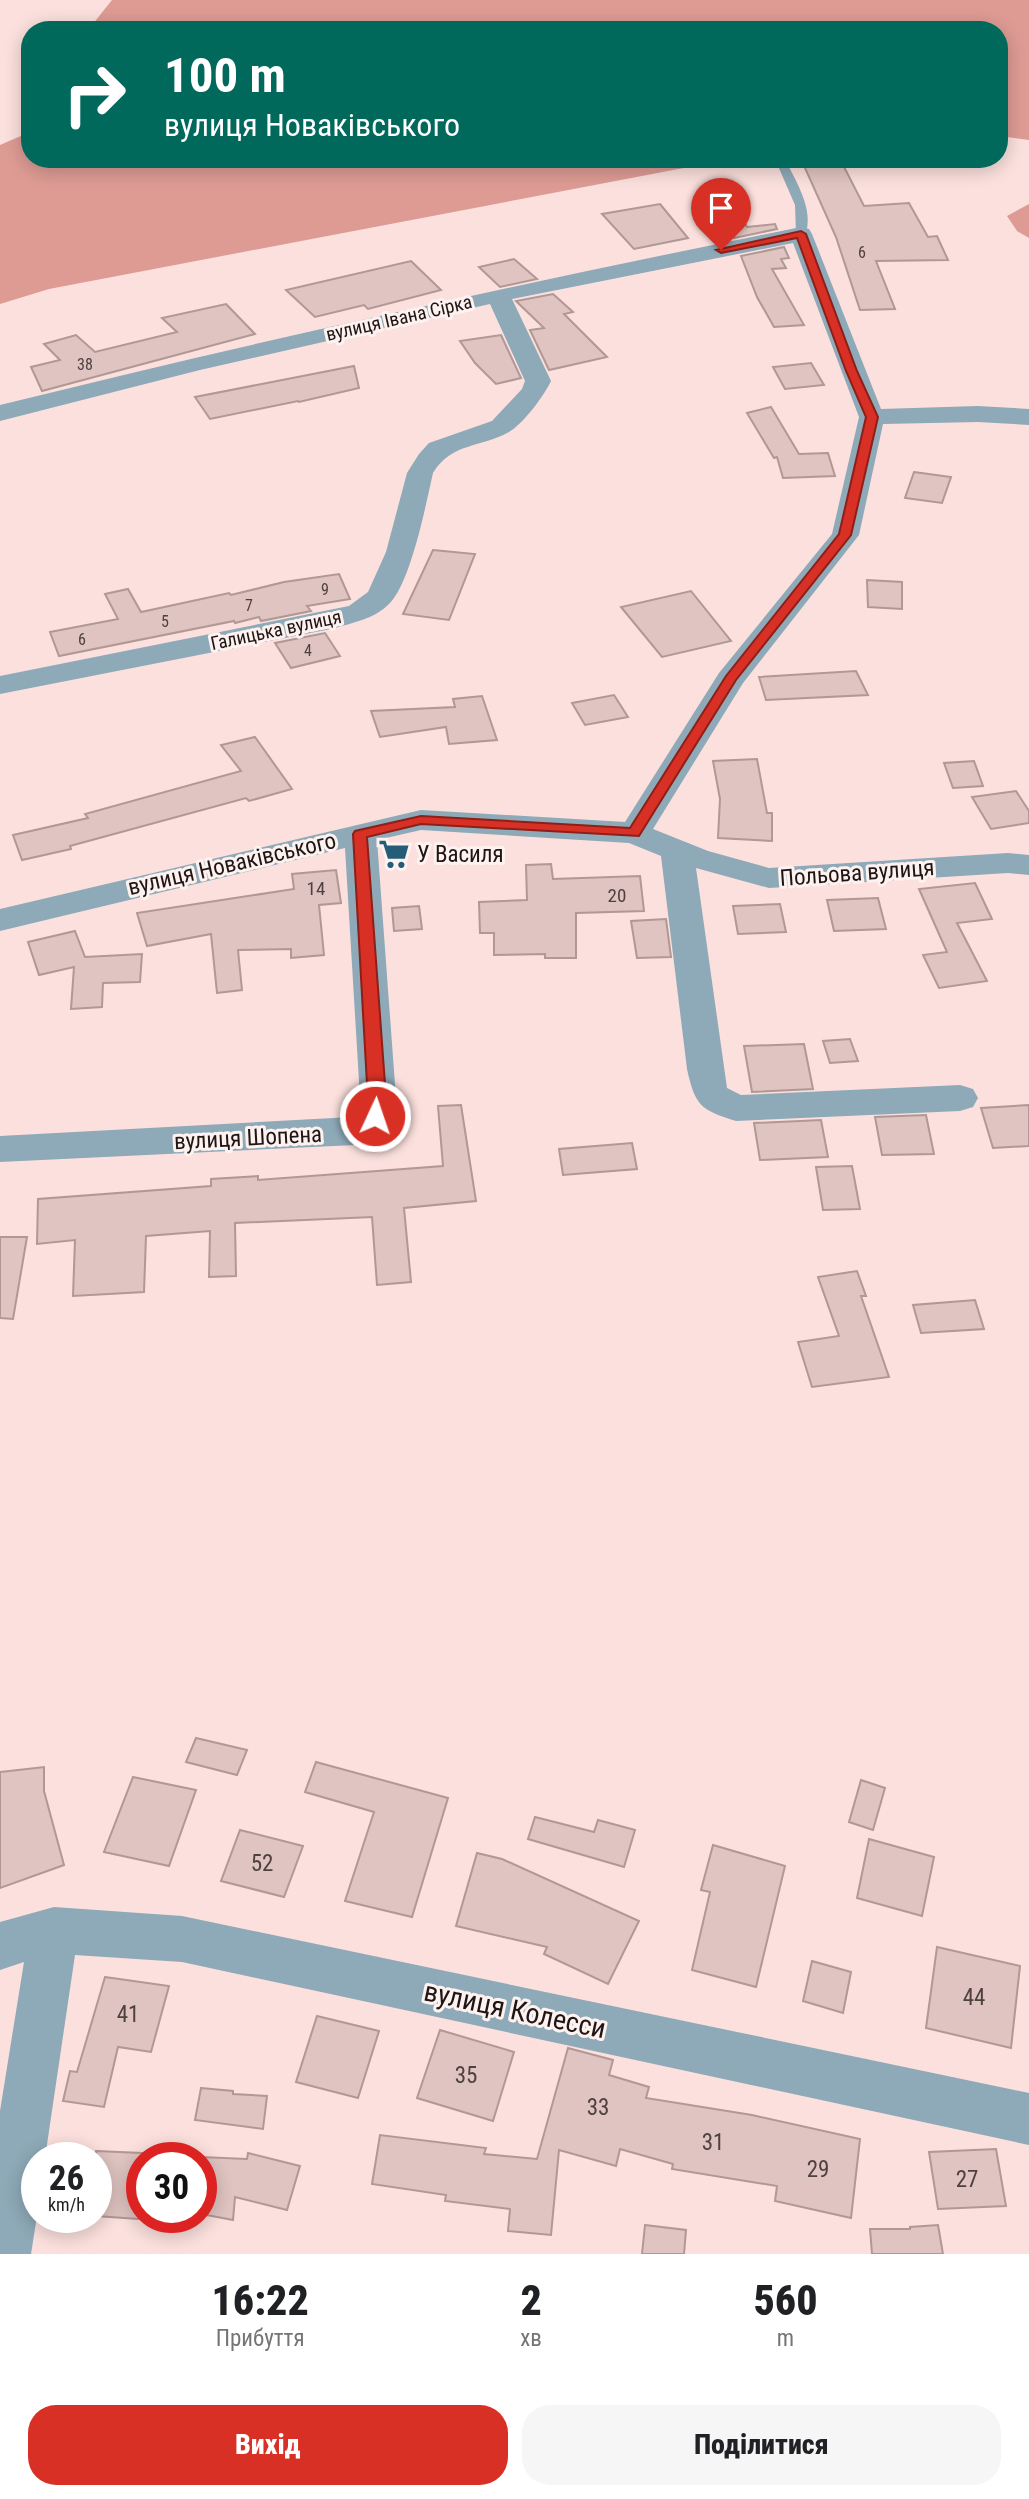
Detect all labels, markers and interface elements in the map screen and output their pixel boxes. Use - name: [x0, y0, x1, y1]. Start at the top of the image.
- text: 100 m: [164, 47, 286, 104]
- icon: right: [49, 49, 140, 140]
- text: вулиця Новаківського: [164, 106, 460, 144]
- pin: [691, 178, 751, 250]
- icon: arrive: [702, 189, 740, 227]
- house number: 6: [858, 243, 866, 262]
- street label: вулиця Івана Сірка: [324, 290, 474, 346]
- house number: 38: [77, 355, 93, 374]
- house number: 9: [321, 580, 329, 599]
- house number: 7: [245, 596, 253, 615]
- street label: Галицька вулиця: [209, 605, 343, 655]
- house number: 5: [161, 612, 169, 631]
- house number: 6: [78, 630, 86, 649]
- house number: 4: [304, 641, 312, 660]
- street label: вулиця Новаківського: [125, 827, 339, 901]
- supermarket icon: У Василя: [377, 837, 411, 871]
- place label: У Василя: [417, 841, 504, 868]
- street label: Польова вулиця: [779, 854, 935, 892]
- house number: 14: [307, 877, 325, 900]
- house number: 20: [608, 884, 626, 907]
- position arrow: [338, 1079, 412, 1153]
- street label: вулиця Шопена: [173, 1121, 323, 1155]
- house number: 52: [251, 1850, 273, 1877]
- street label: вулиця Колесси: [421, 1975, 609, 2045]
- house number: 44: [963, 1984, 985, 2011]
- house number: 41: [117, 2001, 139, 2028]
- house number: 35: [455, 2062, 477, 2089]
- house number: 33: [587, 2094, 609, 2121]
- house number: 31: [702, 2129, 724, 2156]
- speed limit sign: 30: [126, 2142, 217, 2233]
- house number: 29: [807, 2156, 829, 2183]
- text: 26: [49, 2158, 84, 2199]
- house number: 27: [956, 2166, 978, 2193]
- text: km/h: [48, 2194, 85, 2215]
- text: 16:22: [212, 2276, 309, 2325]
- text: 2: [520, 2276, 542, 2325]
- text: 560: [753, 2276, 817, 2325]
- text: Прибуття: [216, 2325, 304, 2352]
- text: хв: [520, 2325, 542, 2352]
- text: m: [777, 2325, 794, 2352]
- button: Вихід: [28, 2405, 508, 2485]
- button: Поділитися: [522, 2405, 1001, 2485]

